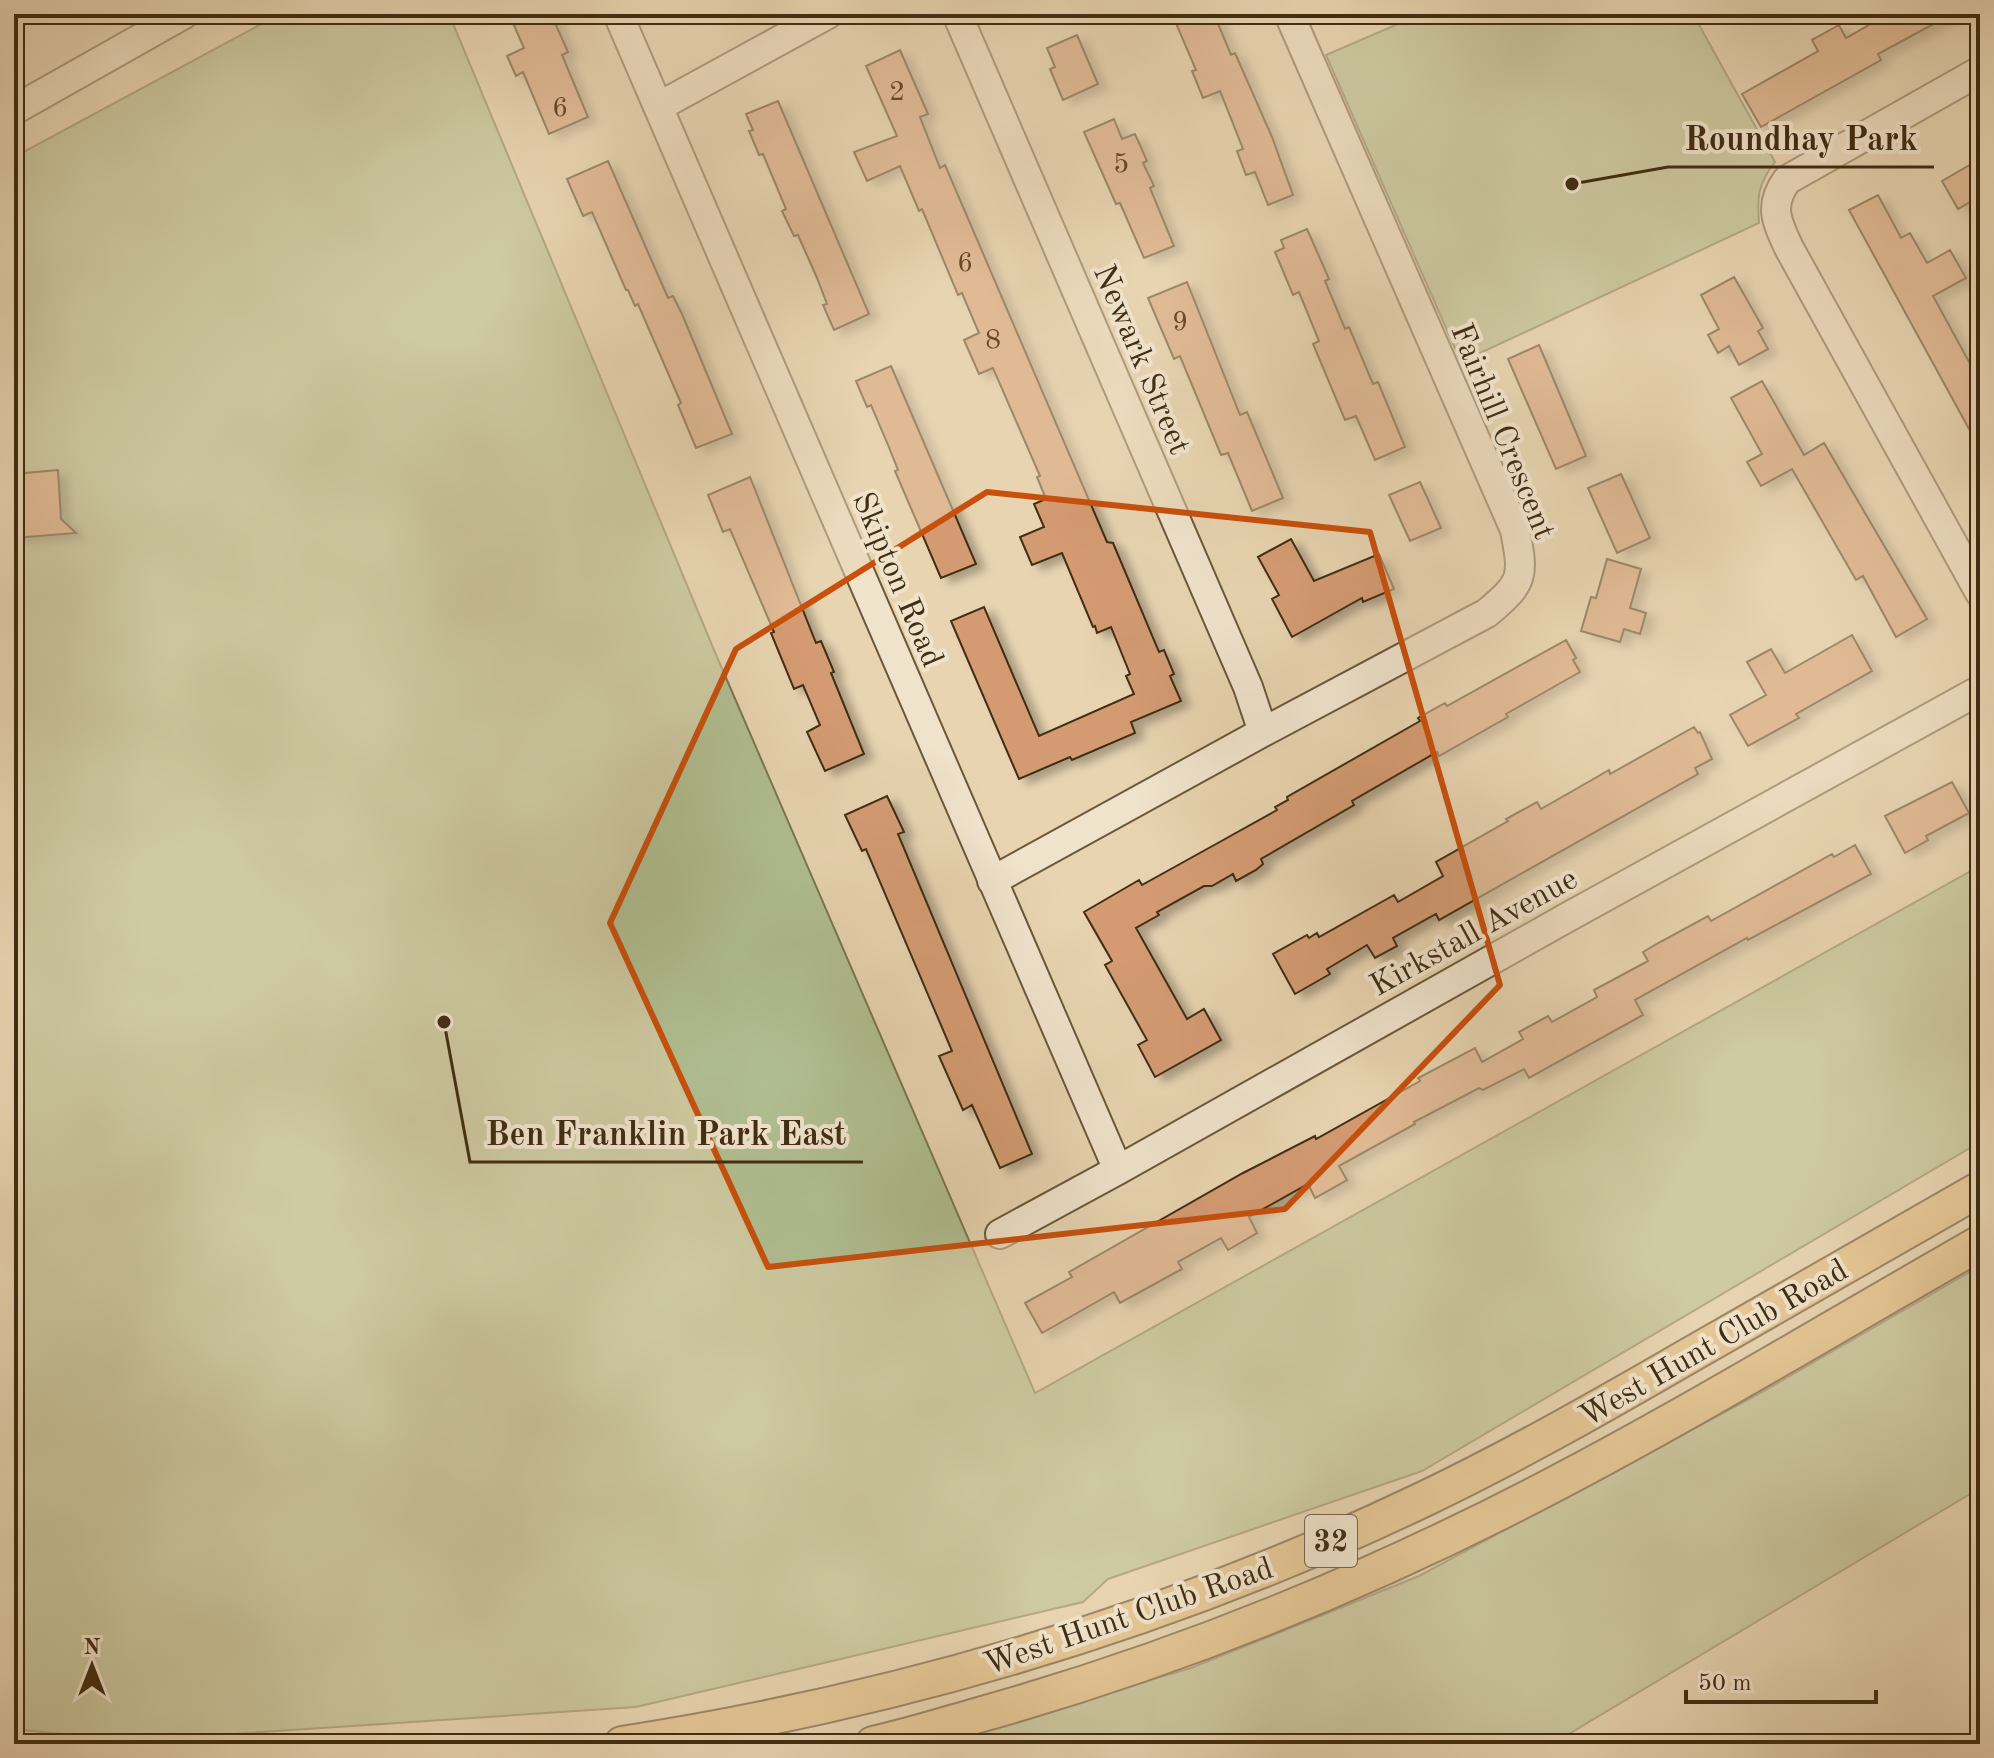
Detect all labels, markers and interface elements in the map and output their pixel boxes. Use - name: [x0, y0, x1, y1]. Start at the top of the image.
- house number: 2: [889, 79, 905, 107]
- house number: 6: [552, 95, 568, 123]
- callout: Roundhay Park: [1668, 109, 1934, 167]
- text: Roundhay Park: [1684, 124, 1918, 158]
- house number: 5: [1113, 151, 1129, 179]
- house number: 6: [957, 250, 973, 278]
- street label: Newark Street: [1086, 261, 1195, 460]
- house number: 9: [1172, 309, 1188, 337]
- street label: Fairhill Crescent: [1443, 320, 1559, 545]
- house number: 8: [985, 327, 1001, 355]
- street label: Skipton Road: [845, 488, 947, 672]
- street label: Kirkstall Avenue: [1366, 864, 1583, 1004]
- callout: Ben Franklin Park East: [470, 1104, 863, 1162]
- text: Ben Franklin Park East: [485, 1119, 847, 1153]
- street label: West Hunt Club Road: [1575, 1255, 1854, 1434]
- road number: 32: [1305, 1515, 1357, 1567]
- street label: West Hunt Club Road: [980, 1553, 1278, 1682]
- north arrow: [52, 1626, 132, 1706]
- text: N: [84, 1637, 101, 1659]
- scale bar: [1686, 1654, 1876, 1704]
- text: 50 m: [1698, 1672, 1752, 1696]

